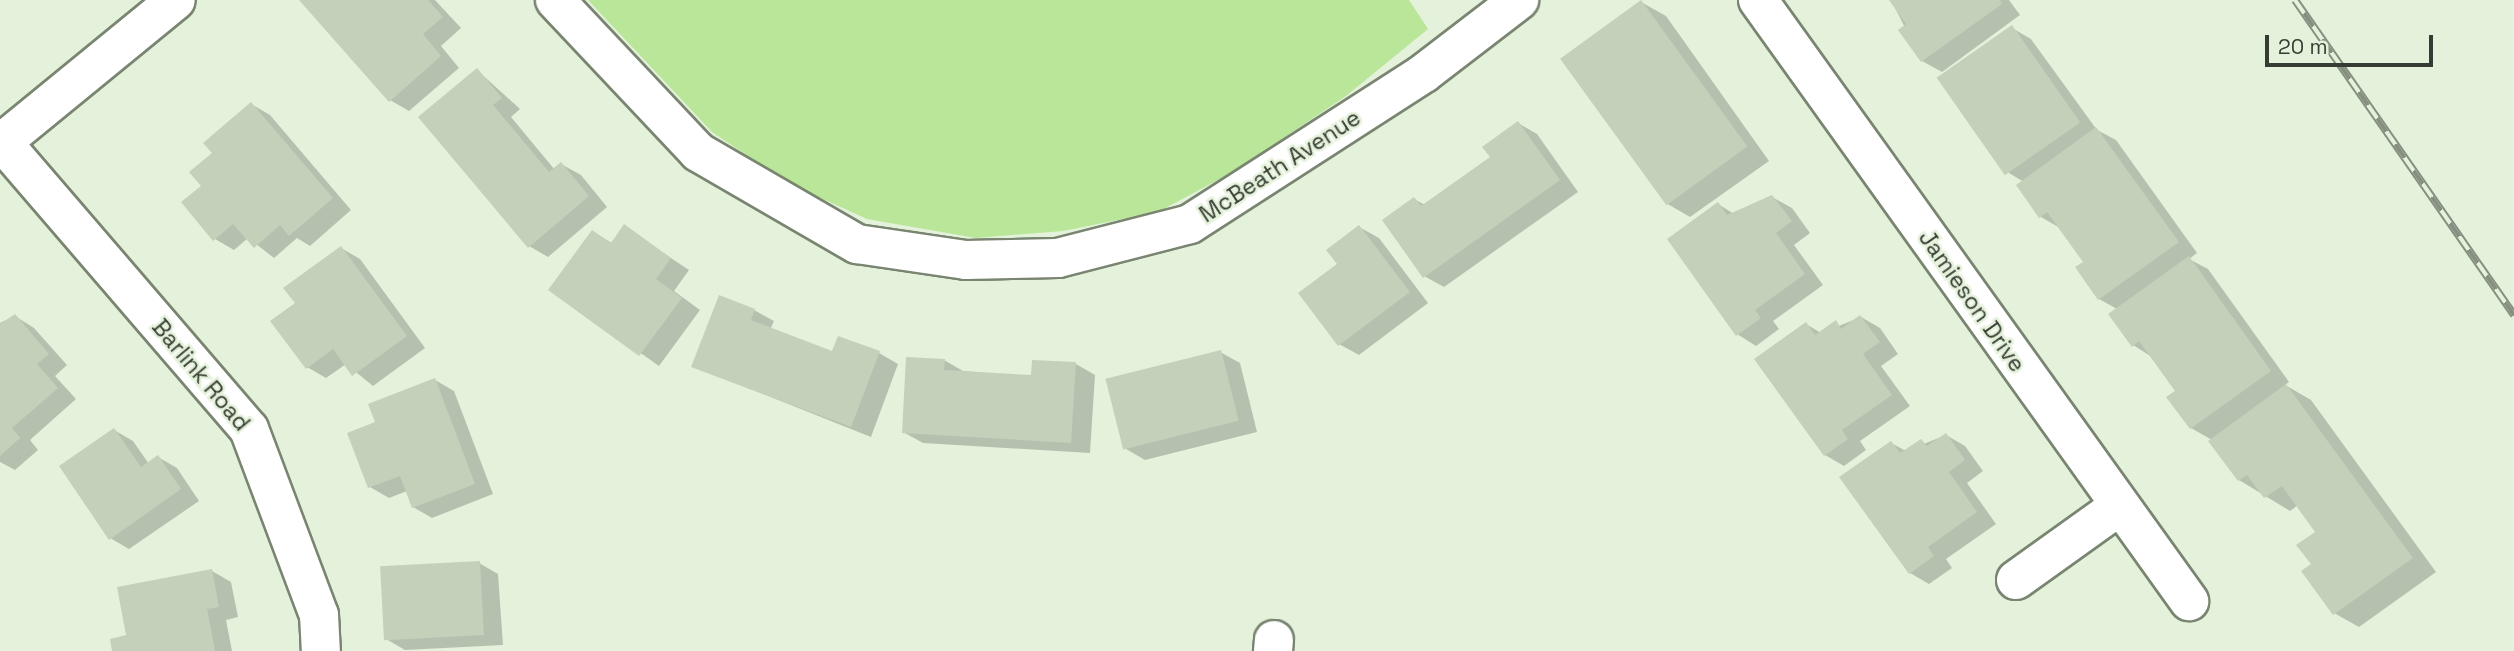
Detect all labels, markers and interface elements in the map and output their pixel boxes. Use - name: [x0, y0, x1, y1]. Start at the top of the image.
- scale bar: [2269, 21, 2437, 65]
- text: 20 m: [2278, 33, 2328, 60]
- street label: McBeath Avenue: [1194, 104, 1366, 228]
- street label: Jamieson Drive: [1913, 225, 2031, 377]
- street label: Barlink Road: [146, 314, 256, 436]

